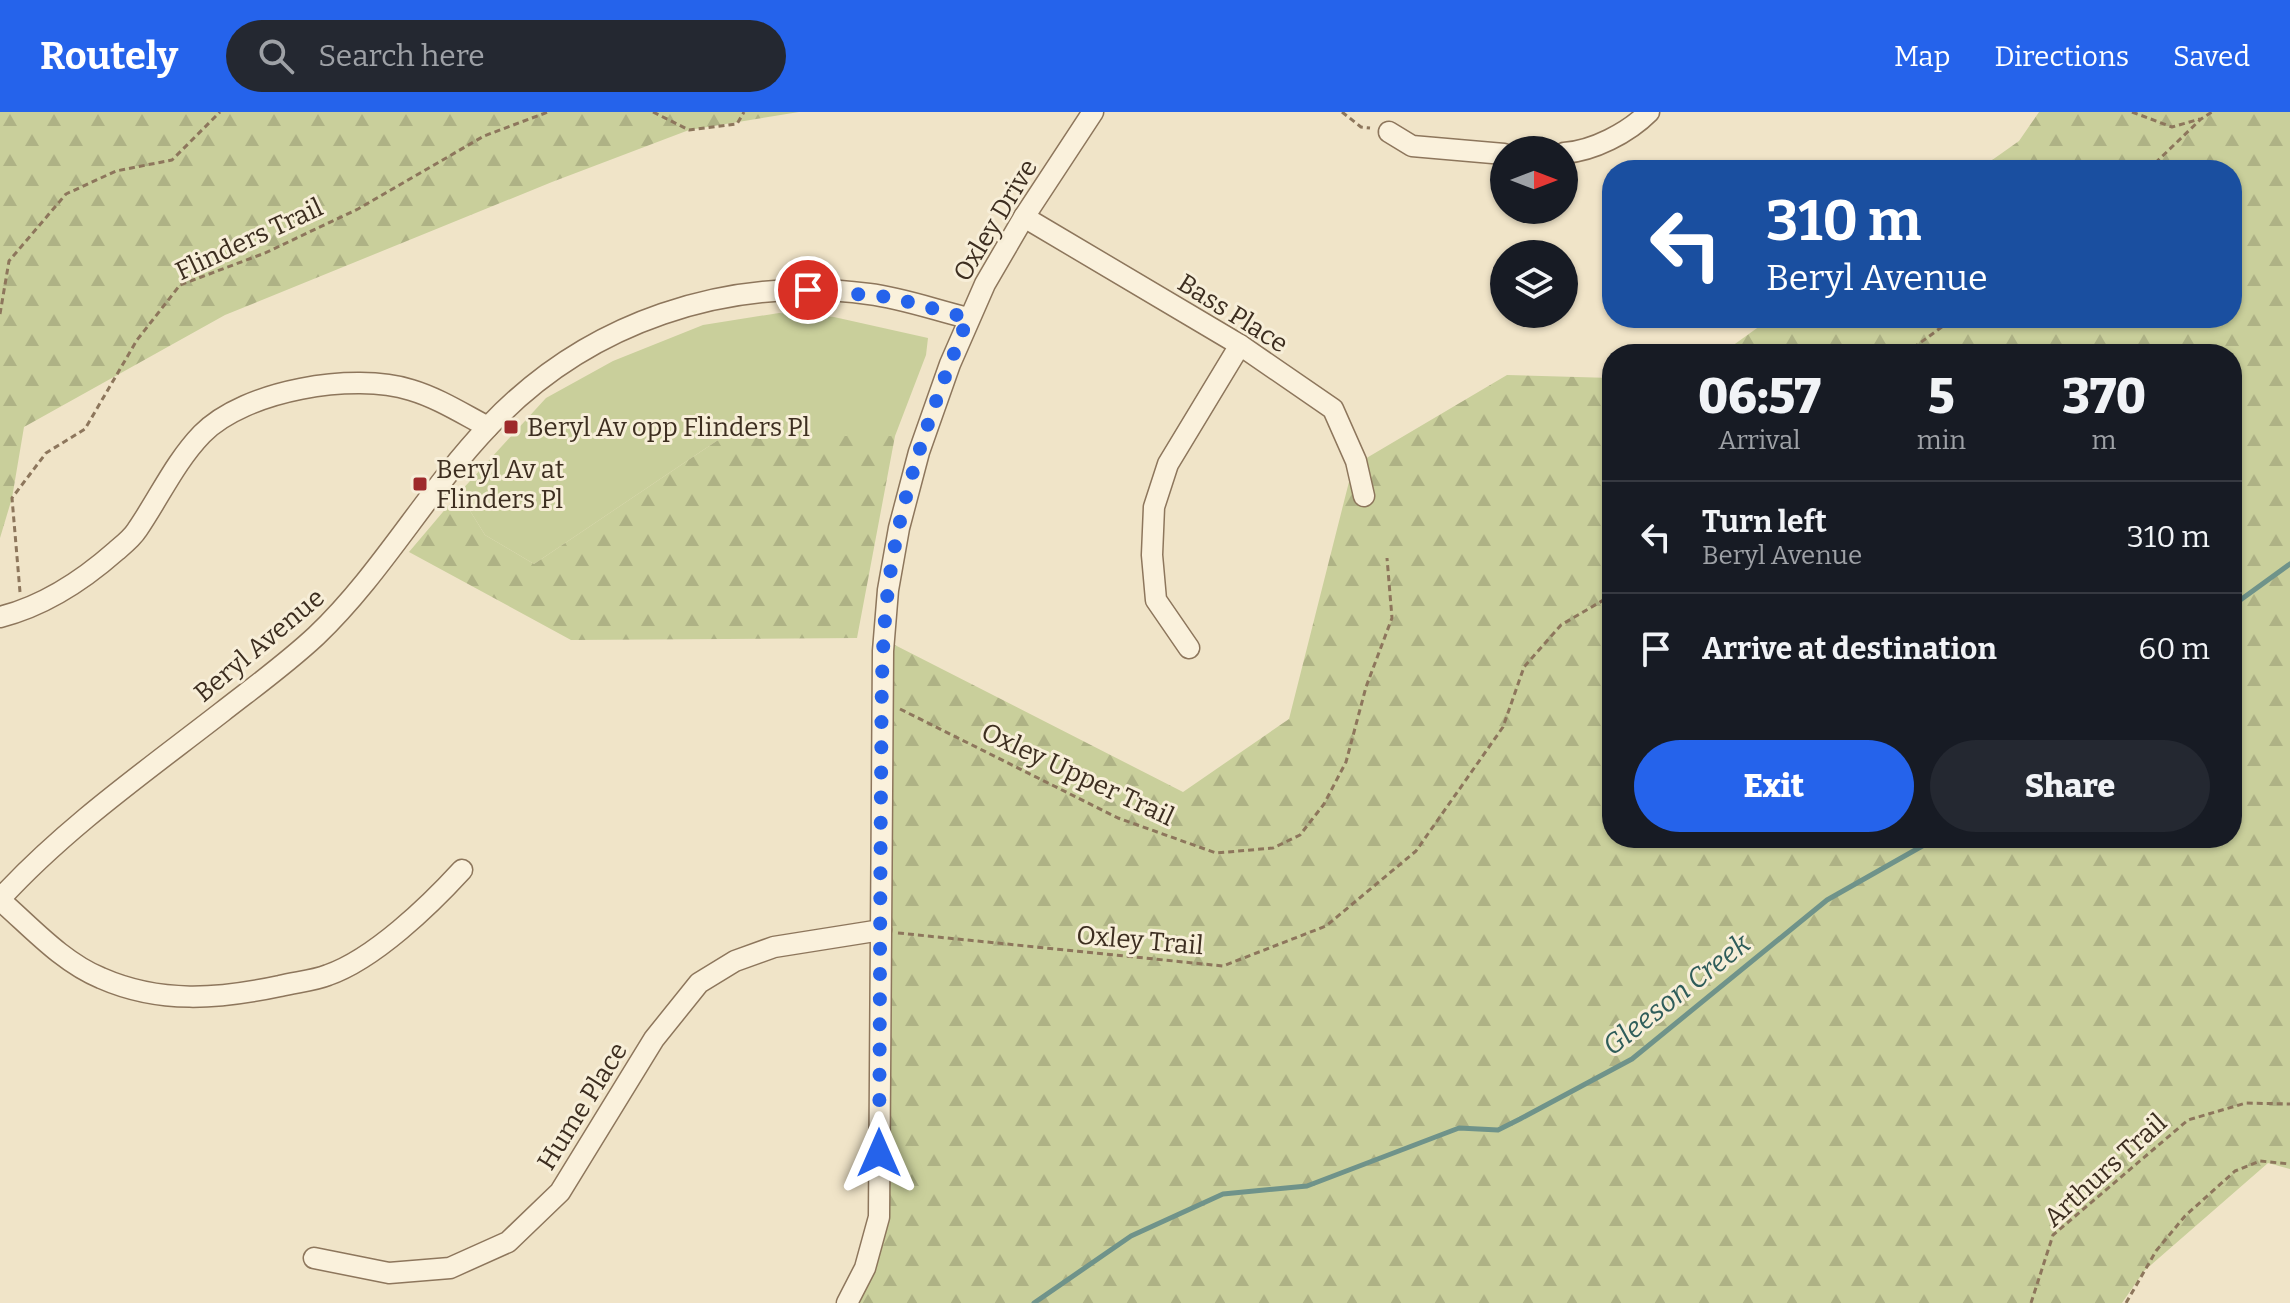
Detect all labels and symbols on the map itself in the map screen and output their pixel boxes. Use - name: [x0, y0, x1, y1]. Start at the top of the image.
- north arrow: [1490, 136, 1578, 224]
- street label: Oxley Drive: [947, 154, 1044, 287]
- street label: Flinders Trail: [171, 192, 328, 287]
- pin: [774, 256, 842, 324]
- street label: Bass Place: [1172, 267, 1294, 359]
- place label: Beryl Av opp Flinders Pl: [527, 412, 810, 443]
- marker: Beryl Av opp Flinders Pl: [502, 418, 520, 436]
- place label: Beryl Av at Flinders Pl: [436, 454, 565, 515]
- marker: Beryl Av at Flinders Pl: [411, 475, 429, 493]
- street label: Beryl Avenue: [188, 582, 331, 709]
- street label: Oxley Upper Trail: [977, 716, 1179, 833]
- street label: Oxley Trail: [1075, 919, 1205, 961]
- water label: Gleeson Creek: [1596, 926, 1757, 1062]
- street label: Hume Place: [531, 1037, 634, 1176]
- street label: Arthurs Trail: [2038, 1107, 2173, 1234]
- position arrow: [837, 1111, 921, 1195]

